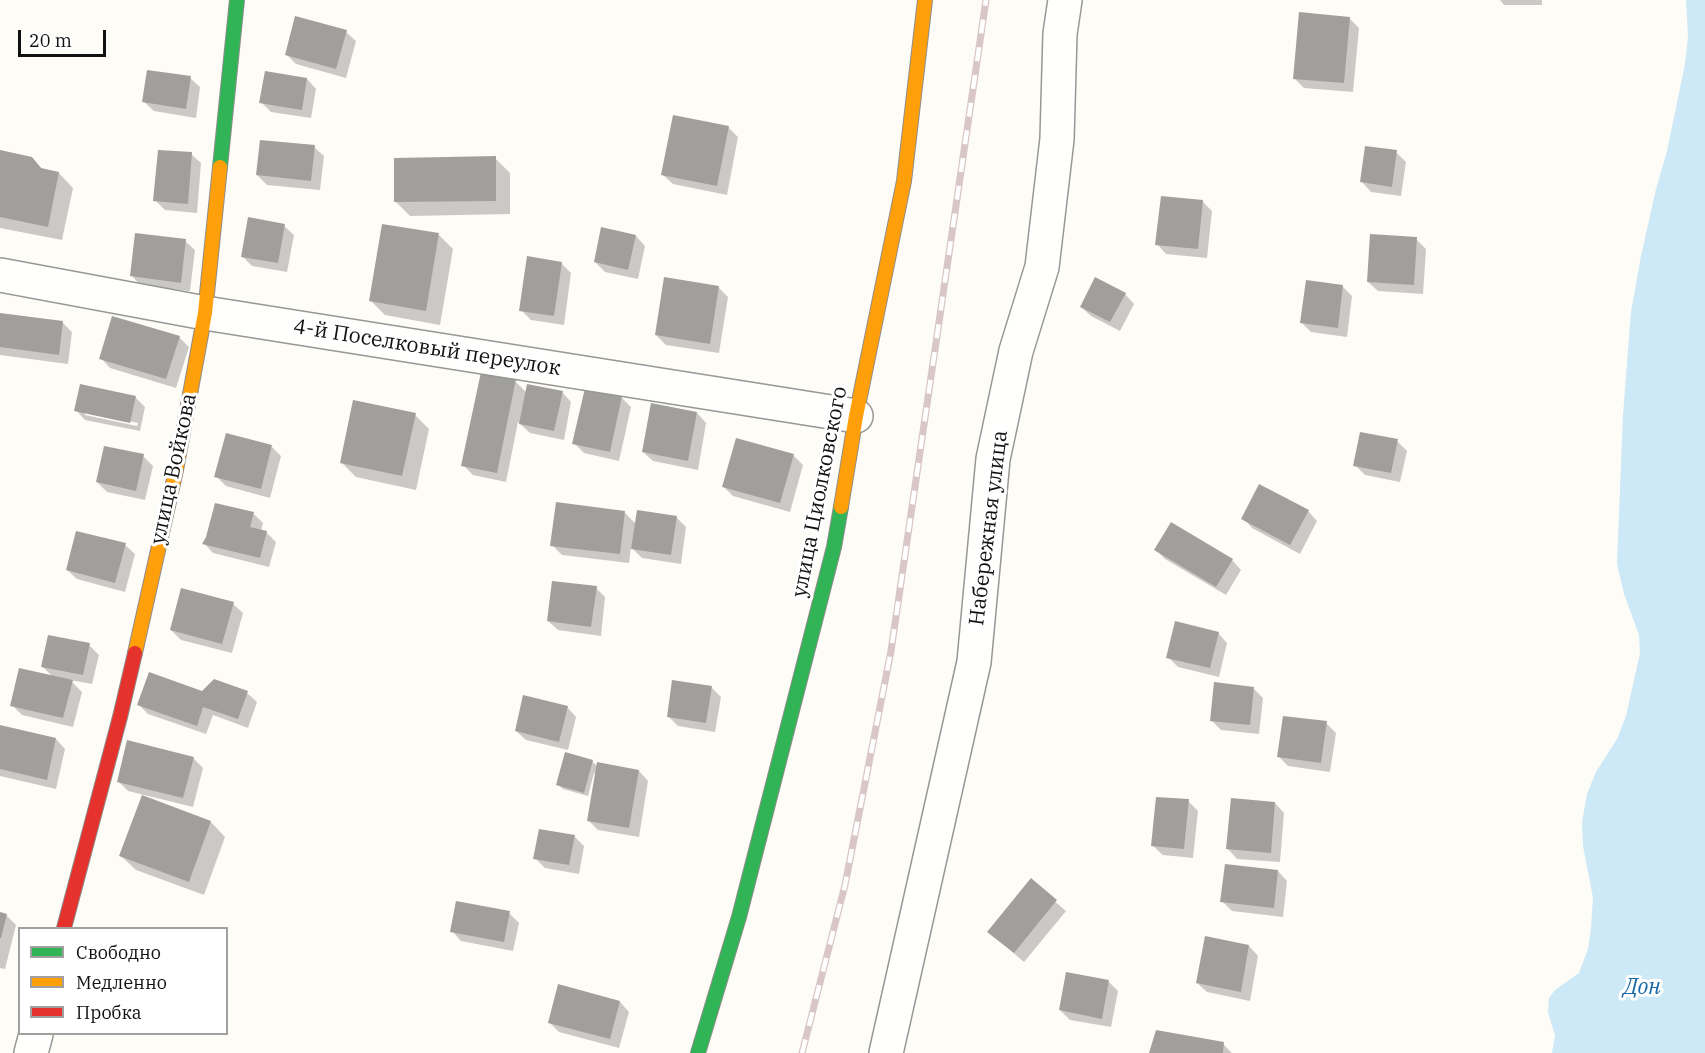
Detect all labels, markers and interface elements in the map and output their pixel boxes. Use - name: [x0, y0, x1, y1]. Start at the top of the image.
- scale bar: [21, 18, 110, 56]
- text: 20 m: [29, 29, 72, 52]
- street label: 4-й Поселковый переулок: [292, 314, 562, 382]
- street label: улица Циолковского: [787, 384, 853, 600]
- street label: улица Войкова: [146, 391, 202, 547]
- street label: Набережная улица: [965, 429, 1013, 627]
- legend: [18, 927, 228, 1035]
- text: Свободно: [76, 941, 161, 964]
- text: Медленно: [76, 971, 167, 994]
- water label: Дон: [1623, 975, 1661, 1001]
- text: Пробка: [76, 1001, 142, 1024]

